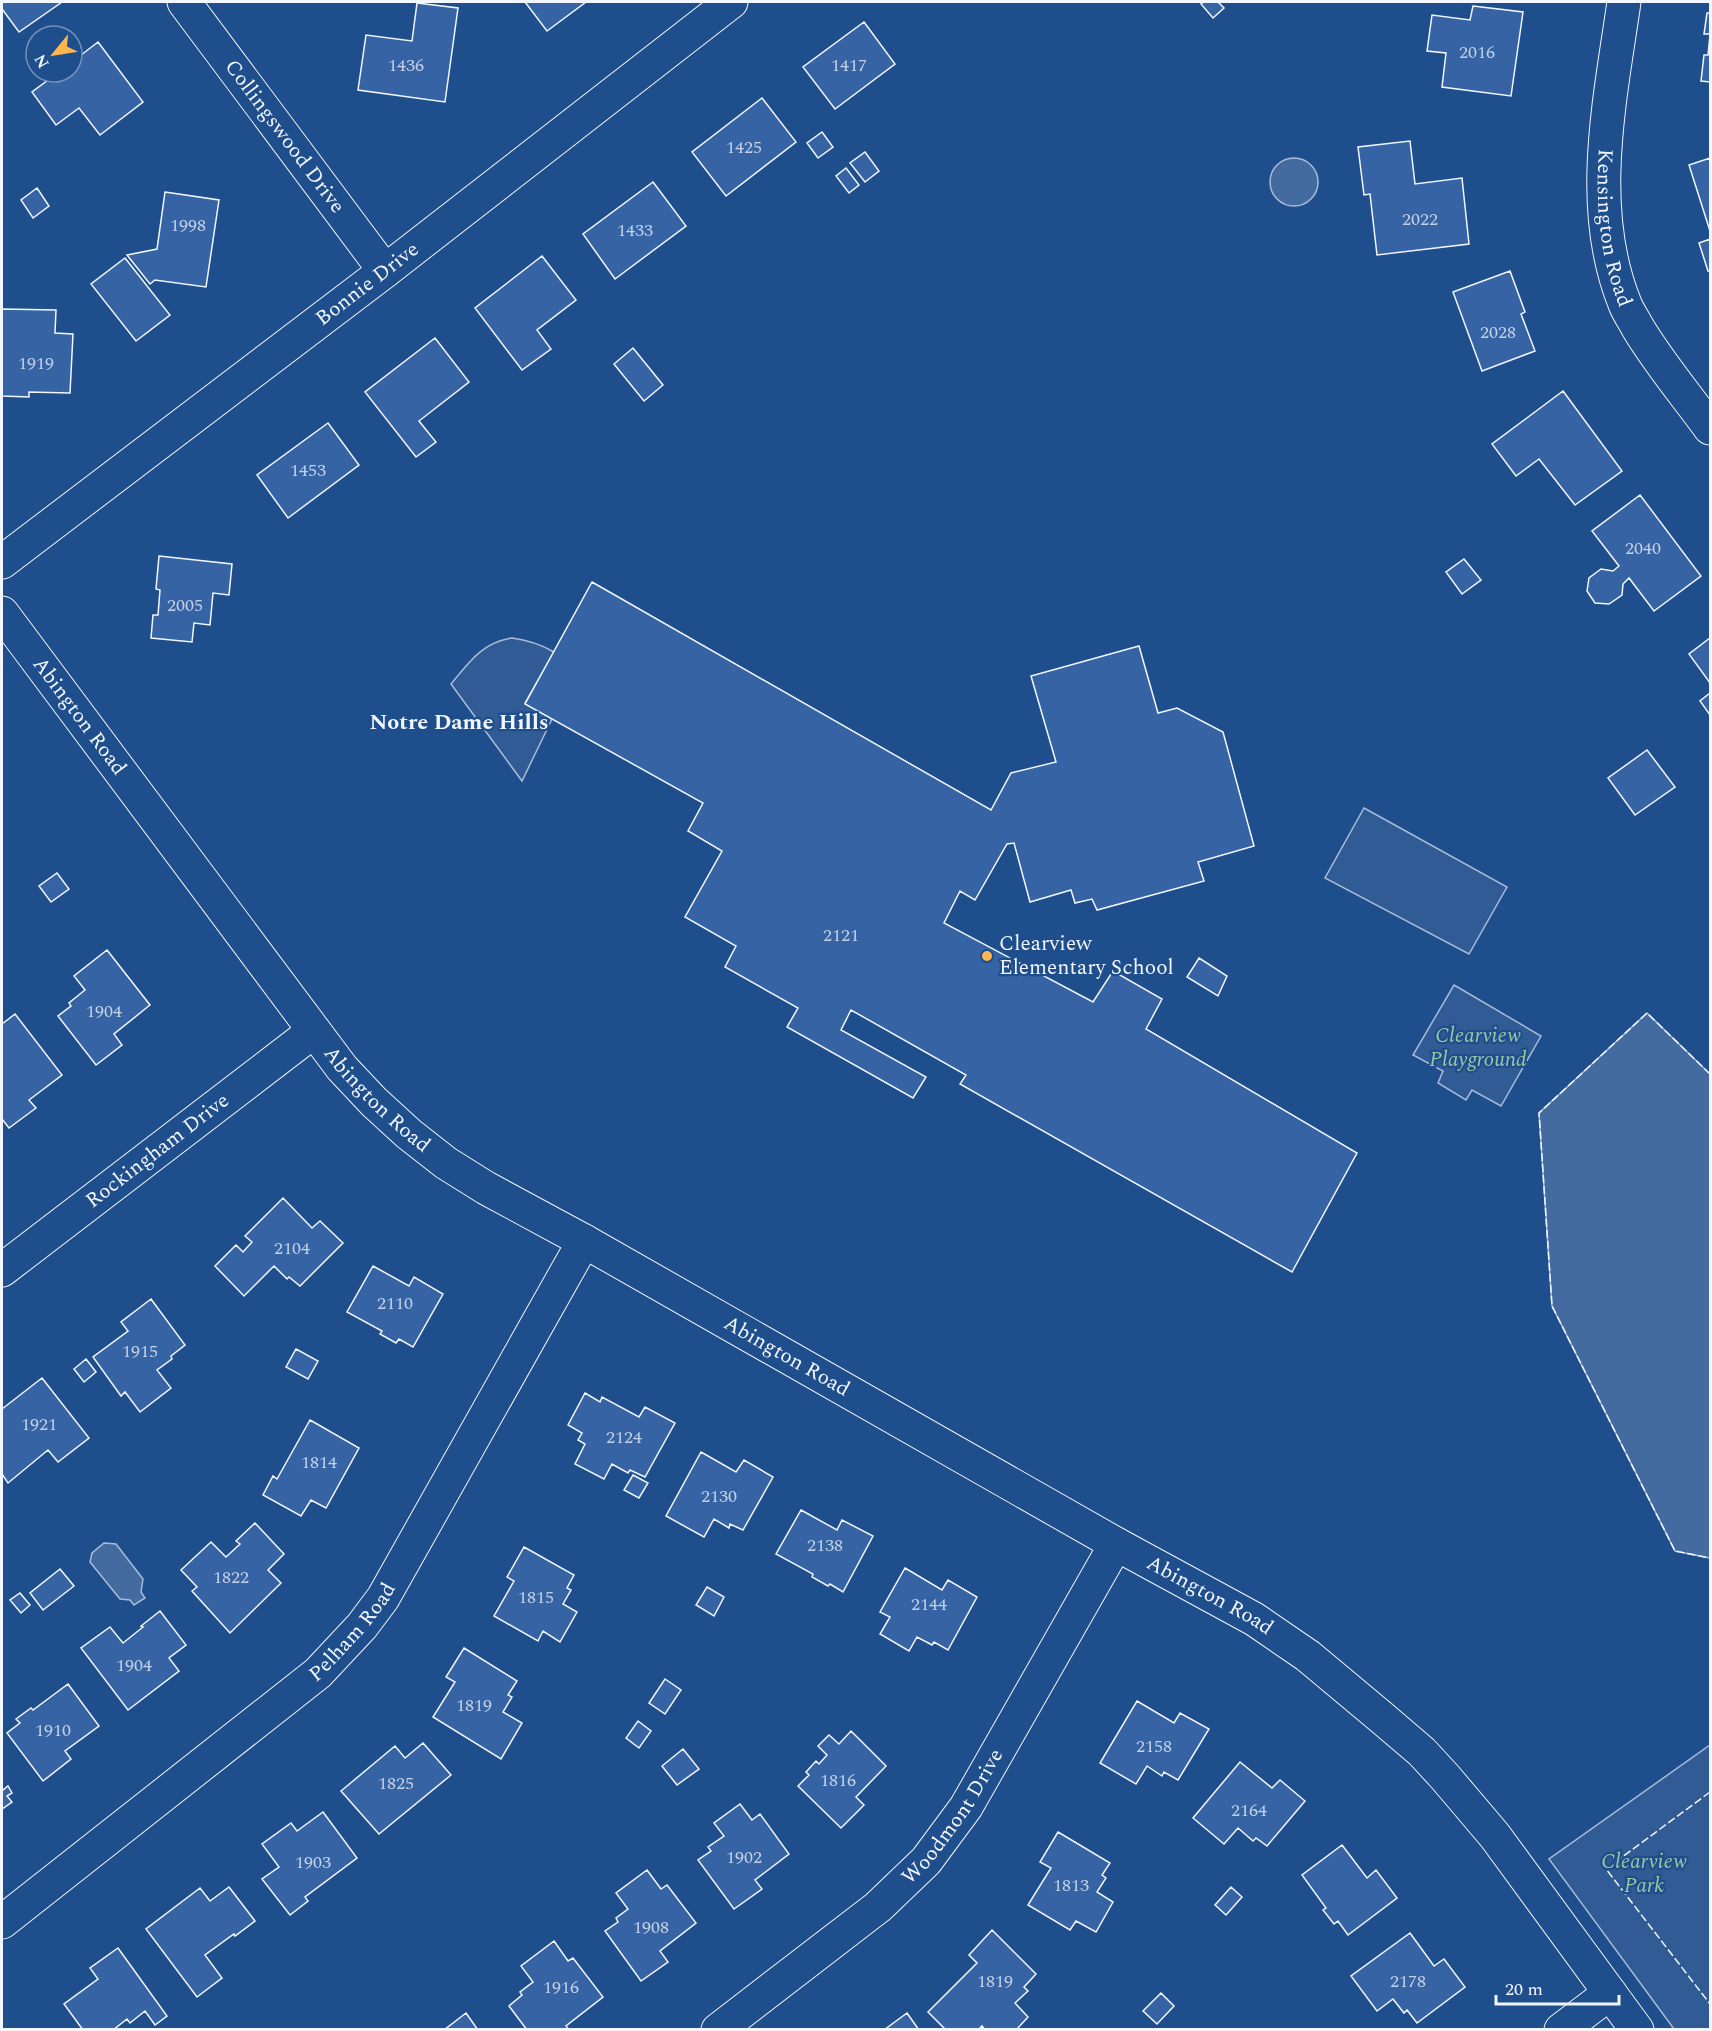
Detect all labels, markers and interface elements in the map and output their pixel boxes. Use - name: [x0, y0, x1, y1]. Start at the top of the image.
- north arrow: [24, 24, 84, 84]
- house number: 2016: [1459, 39, 1495, 66]
- text: N: [28, 49, 56, 73]
- house number: 1436: [388, 52, 424, 79]
- house number: 1417: [831, 52, 867, 79]
- street label: Collingswood Drive: [216, 53, 353, 220]
- house number: 1425: [726, 134, 762, 161]
- street label: Kensington Road: [1588, 148, 1641, 312]
- house number: 2022: [1402, 206, 1438, 233]
- house number: 1998: [170, 212, 206, 239]
- house number: 1433: [617, 217, 653, 244]
- street label: Bonnie Drive: [309, 234, 426, 334]
- house number: 2028: [1480, 319, 1516, 346]
- house number: 1919: [18, 350, 54, 377]
- house number: 1453: [290, 457, 326, 484]
- house number: 2040: [1625, 535, 1661, 562]
- house number: 2005: [167, 592, 203, 619]
- street label: Abington Road: [24, 650, 134, 782]
- district label: Notre Dame Hills: [369, 706, 549, 739]
- house number: 2121: [823, 922, 859, 949]
- place label: Clearview Elementary School: [999, 928, 1174, 984]
- marker: Clearview Elementary School: [980, 949, 994, 963]
- house number: 1904: [86, 998, 122, 1025]
- park label: Clearview Playground: [1429, 1020, 1527, 1076]
- street label: Abington Road: [315, 1040, 437, 1161]
- street label: Rockingham Drive: [79, 1085, 236, 1216]
- house number: 2104: [274, 1235, 310, 1262]
- house number: 2110: [377, 1290, 413, 1317]
- street label: Abington Road: [718, 1308, 856, 1405]
- house number: 1915: [122, 1338, 158, 1365]
- house number: 1921: [21, 1411, 57, 1438]
- house number: 2124: [606, 1424, 642, 1451]
- house number: 1814: [301, 1449, 337, 1476]
- house number: 2130: [701, 1483, 737, 1510]
- house number: 2138: [807, 1532, 843, 1559]
- street label: Abington Road: [1141, 1547, 1280, 1644]
- house number: 1822: [213, 1564, 249, 1591]
- street label: Pelham Road: [302, 1577, 405, 1690]
- house number: 1815: [518, 1584, 554, 1611]
- house number: 2144: [911, 1591, 947, 1618]
- house number: 1904: [116, 1652, 152, 1679]
- house number: 1819: [456, 1692, 492, 1719]
- house number: 1910: [35, 1717, 71, 1744]
- house number: 2158: [1136, 1733, 1172, 1760]
- street label: Woodmont Drive: [894, 1743, 1012, 1892]
- house number: 1816: [820, 1767, 856, 1794]
- house number: 1825: [378, 1770, 414, 1797]
- house number: 2164: [1231, 1797, 1267, 1824]
- house number: 1902: [726, 1844, 762, 1871]
- park label: Clearview Park: [1601, 1846, 1687, 1902]
- house number: 1903: [295, 1849, 331, 1876]
- house number: 1813: [1053, 1872, 1089, 1899]
- house number: 1908: [633, 1914, 669, 1941]
- house number: 1819: [977, 1968, 1013, 1995]
- house number: 2178: [1390, 1968, 1426, 1995]
- scale bar: [1496, 1968, 1619, 2006]
- house number: 1916: [543, 1974, 579, 2001]
- text: 20 m: [1505, 1976, 1543, 2003]

